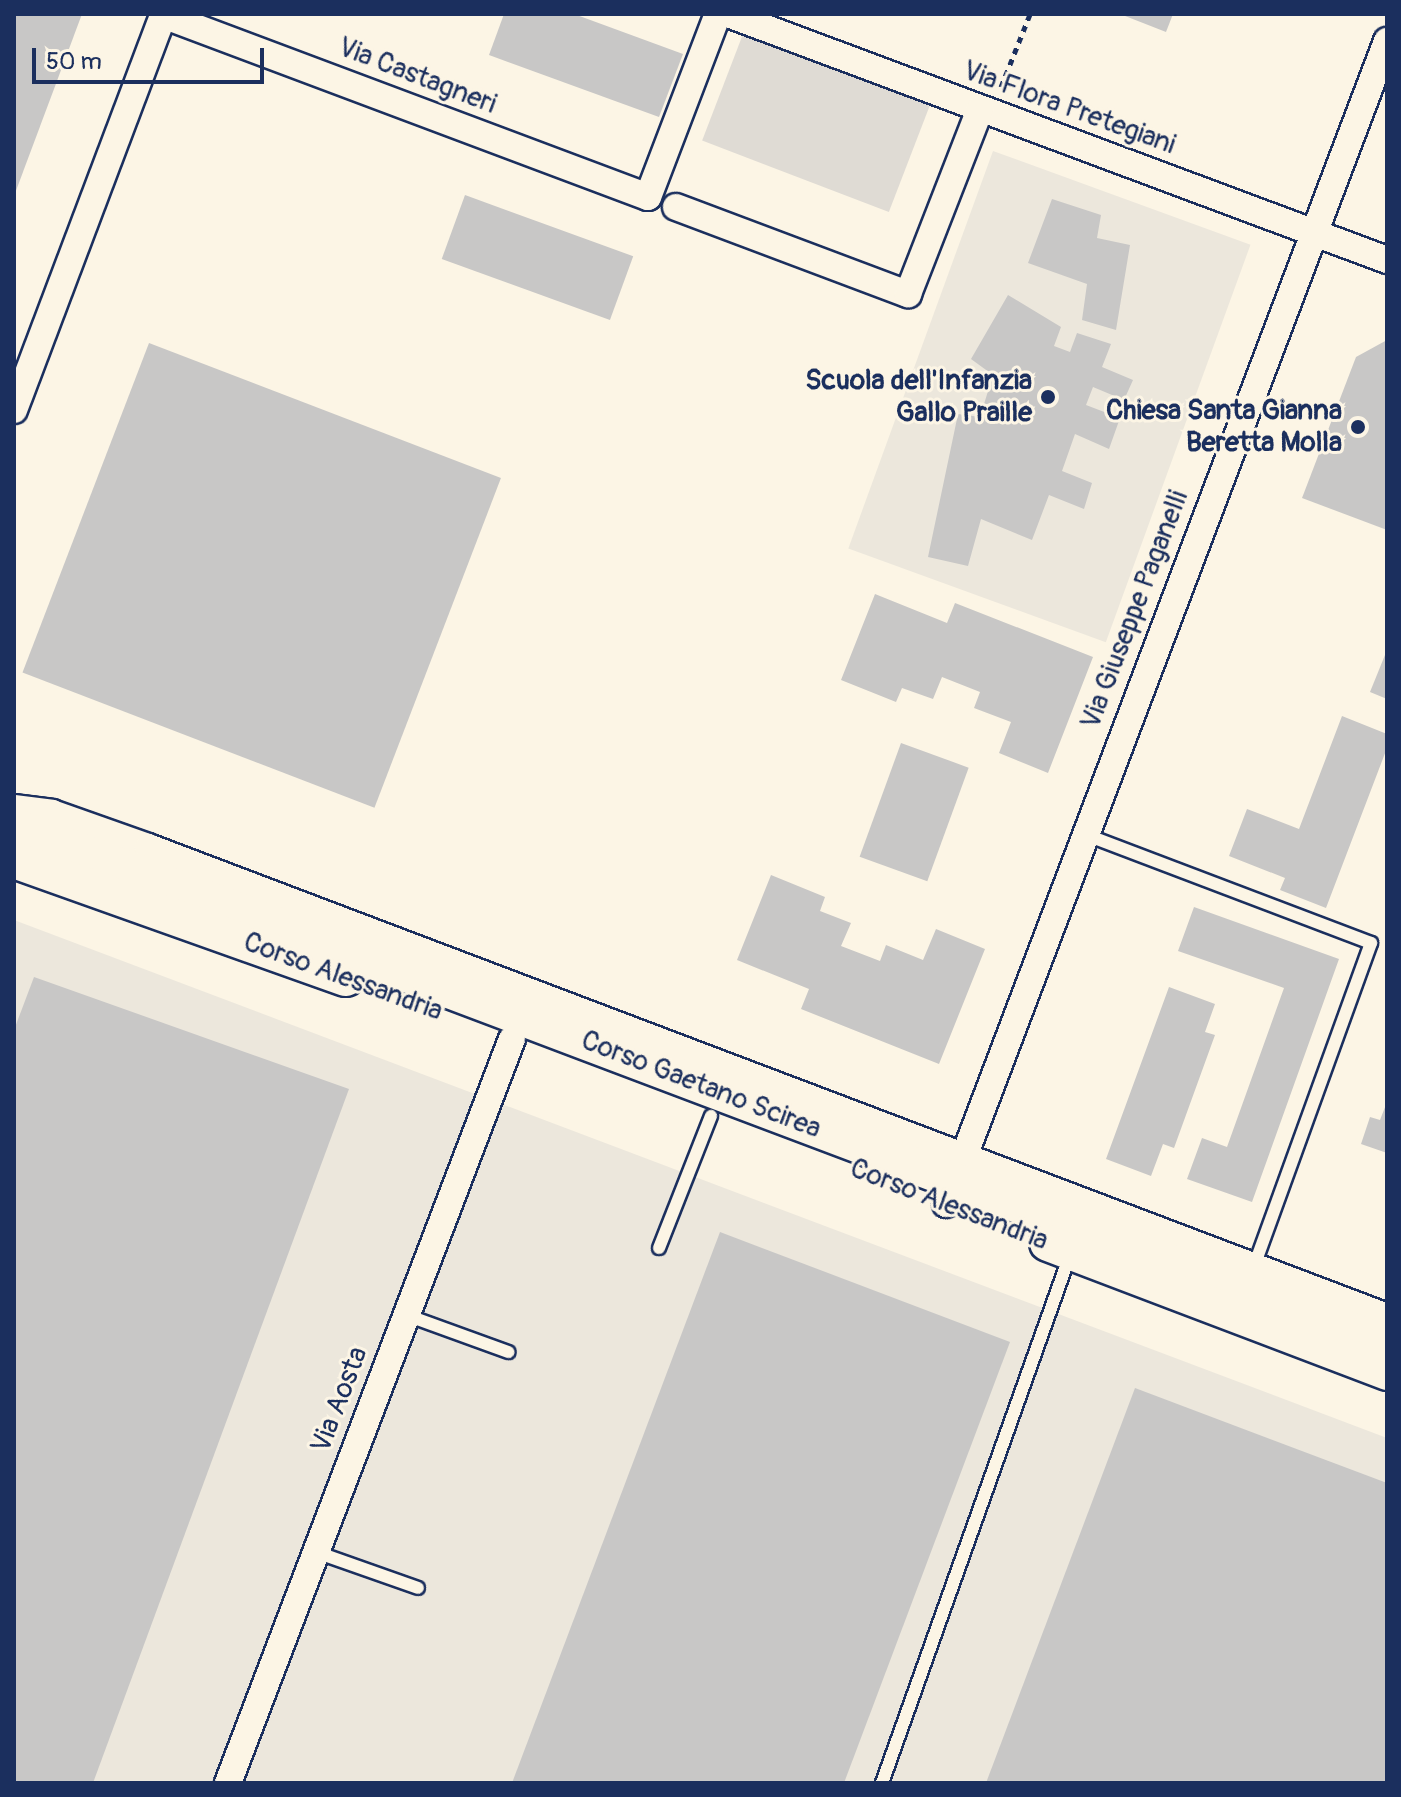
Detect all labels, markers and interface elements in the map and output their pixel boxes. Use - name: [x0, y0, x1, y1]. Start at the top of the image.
- street label: Via Castagneri: [333, 30, 501, 122]
- scale bar: [36, 32, 268, 82]
- text: 50 m: [46, 47, 102, 76]
- street label: Via Flora Pretegiani: [958, 54, 1180, 162]
- place label: Scuola dell'Infanzia Gallo Praille: [805, 364, 1032, 430]
- marker: Scuola dell'Infanzia Gallo Praille: [1039, 388, 1057, 406]
- place label: Chiesa Santa Gianna Beretta Molla: [1106, 394, 1342, 460]
- marker: Chiesa Santa Gianna Beretta Molla: [1349, 418, 1367, 436]
- street label: Via Giuseppe Paganelli: [1074, 486, 1196, 734]
- street label: Corso Alessandria: [239, 925, 447, 1029]
- street label: Corso Gaetano Scirea: [576, 1024, 826, 1146]
- street label: Corso Alessandria: [845, 1152, 1053, 1258]
- street label: Via Aosta: [304, 1342, 376, 1458]

